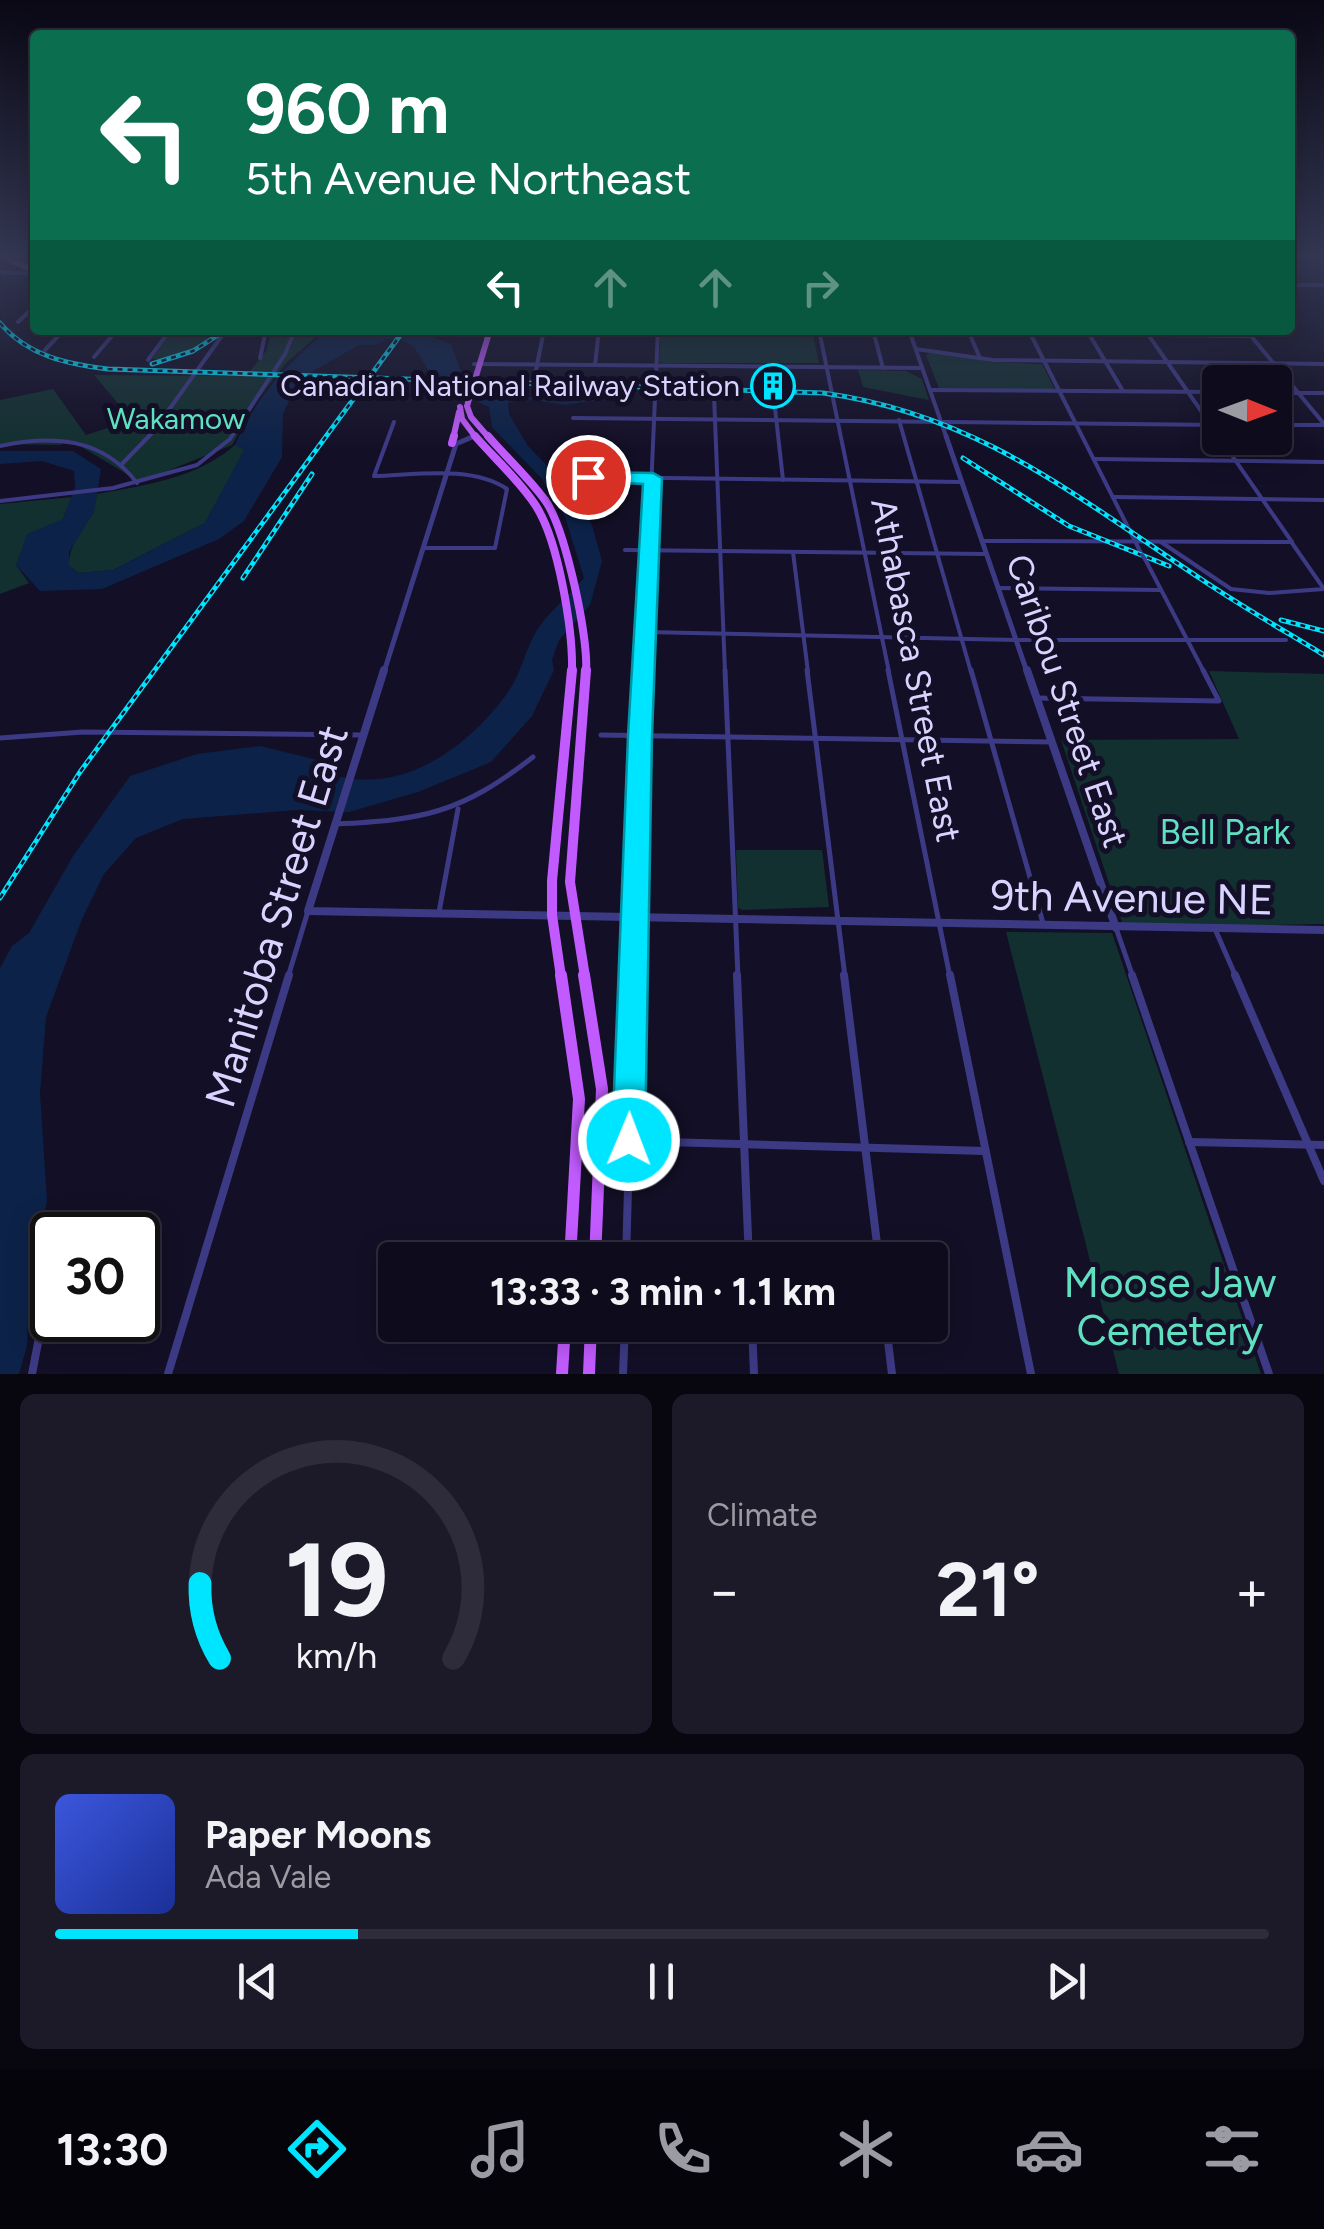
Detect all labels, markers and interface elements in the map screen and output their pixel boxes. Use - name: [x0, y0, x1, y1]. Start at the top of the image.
- text: 960 m: [245, 66, 449, 151]
- icon: left: [80, 70, 210, 200]
- text: 5th Avenue Northeast: [245, 151, 691, 205]
- icon: left: [478, 260, 533, 315]
- icon: ahead: [583, 260, 638, 315]
- icon: ahead: [688, 260, 743, 315]
- icon: right: [793, 260, 848, 315]
- building icon: Canadian National Railway Station: [750, 363, 796, 409]
- north arrow: [1202, 365, 1292, 455]
- map controls: [1202, 365, 1292, 455]
- place label: Canadian National Railway Station: [280, 367, 740, 404]
- park label: Wakamow: [107, 400, 246, 437]
- pin: [546, 435, 631, 520]
- icon: arrive: [561, 450, 616, 505]
- street label: Athabasca Street East: [862, 495, 970, 845]
- street label: Caribou Street East: [997, 549, 1137, 853]
- street label: Manitoba Street East: [194, 719, 359, 1113]
- park label: Bell Park: [1159, 811, 1291, 853]
- street label: 9th Avenue NE: [990, 870, 1274, 925]
- position arrow: [577, 1088, 681, 1192]
- speed limit sign: 30: [30, 1212, 160, 1342]
- park label: Moose Jaw Cemetery: [1064, 1257, 1276, 1356]
- text: 13:33 · 3 min · 1.1 km: [490, 1269, 836, 1315]
- text: Climate: [707, 1496, 818, 1534]
- text: 19: [284, 1517, 388, 1642]
- text: 21°: [936, 1545, 1040, 1635]
- text: −: [707, 1558, 741, 1624]
- text: +: [1235, 1558, 1269, 1624]
- text: km/h: [295, 1634, 377, 1677]
- text: Paper Moons: [205, 1812, 431, 1858]
- text: Ada Vale: [205, 1858, 331, 1896]
- icon: previous: [230, 1954, 285, 2009]
- icon: pause: [634, 1954, 689, 2009]
- icon: next: [1039, 1954, 1094, 2009]
- icon: directions: [282, 2114, 352, 2184]
- icon: music: [465, 2114, 535, 2184]
- icon: phone: [648, 2114, 718, 2184]
- icon: climate: [831, 2114, 901, 2184]
- icon: car: [1014, 2114, 1084, 2184]
- icon: filters: [1197, 2114, 1267, 2184]
- text: 13:30: [57, 2122, 168, 2176]

